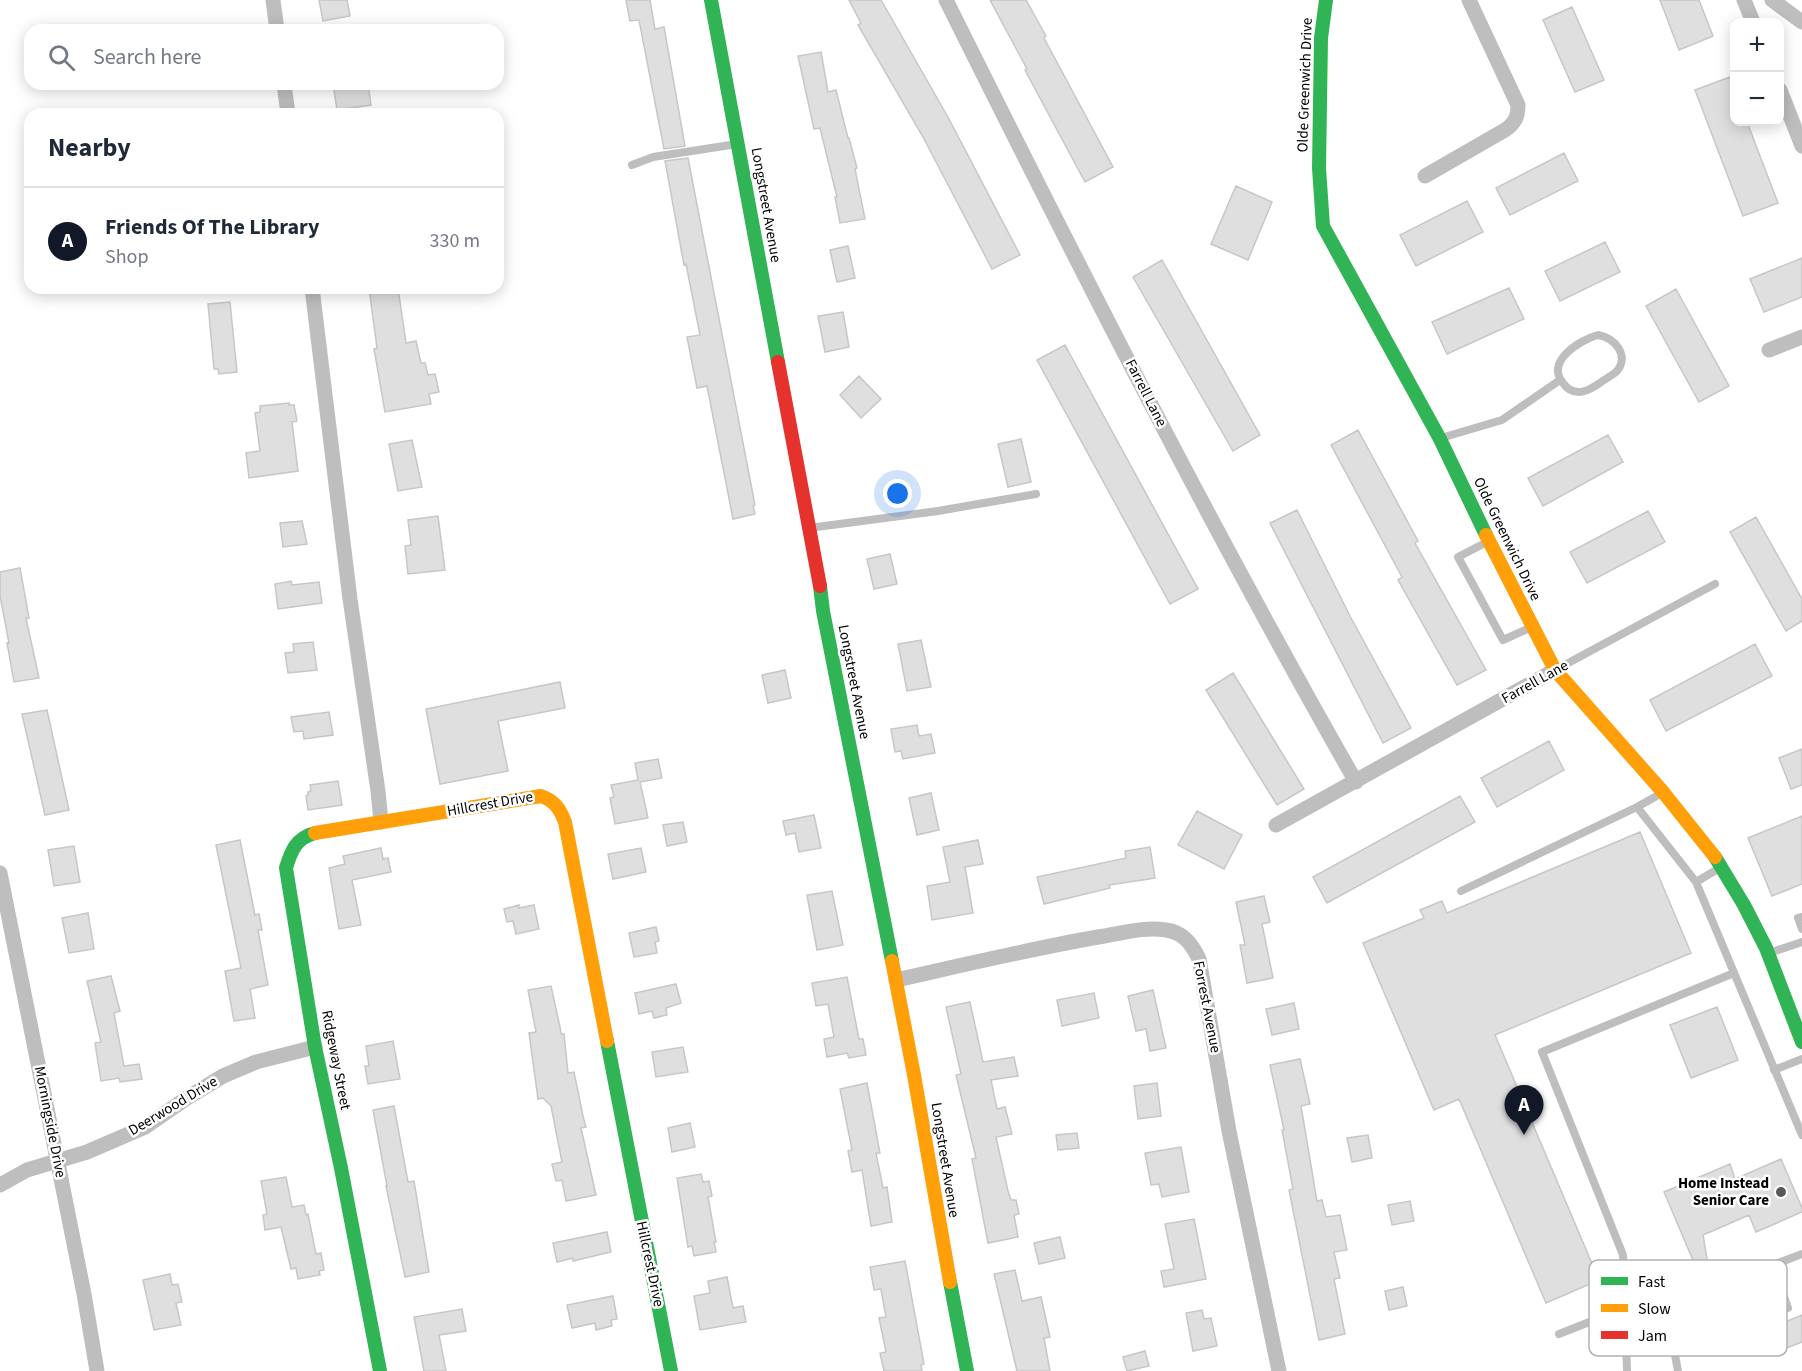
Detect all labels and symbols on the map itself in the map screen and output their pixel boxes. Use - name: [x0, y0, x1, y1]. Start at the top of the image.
- street label: Olde Greenwich Drive: [1292, 17, 1318, 153]
- street label: Longstreet Avenue: [746, 146, 786, 264]
- street label: Farrell Lane: [1120, 356, 1172, 430]
- street label: Olde Greenwich Drive: [1468, 474, 1546, 604]
- your location: [883, 479, 912, 508]
- street label: Longstreet Avenue: [833, 623, 875, 741]
- street label: Farrell Lane: [1498, 655, 1572, 709]
- street label: Hillcrest Drive: [445, 786, 535, 822]
- street label: Forrest Avenue: [1188, 959, 1226, 1055]
- street label: Ridgeway Street: [316, 1008, 356, 1112]
- street label: Morningside Drive: [29, 1064, 71, 1180]
- street label: Deerwood Drive: [125, 1071, 221, 1141]
- pin: A: [1504, 1086, 1544, 1135]
- street label: Longstreet Avenue: [926, 1101, 964, 1219]
- place label: Home Instead Senior Care: [1678, 1173, 1769, 1211]
- marker: Home Instead Senior Care: [1774, 1185, 1788, 1199]
- street label: Hillcrest Drive: [631, 1219, 669, 1309]
- legend: [1589, 1260, 1787, 1356]
- text: Fast: [1638, 1271, 1666, 1293]
- text: Slow: [1638, 1298, 1671, 1320]
- text: Jam: [1638, 1325, 1667, 1347]

